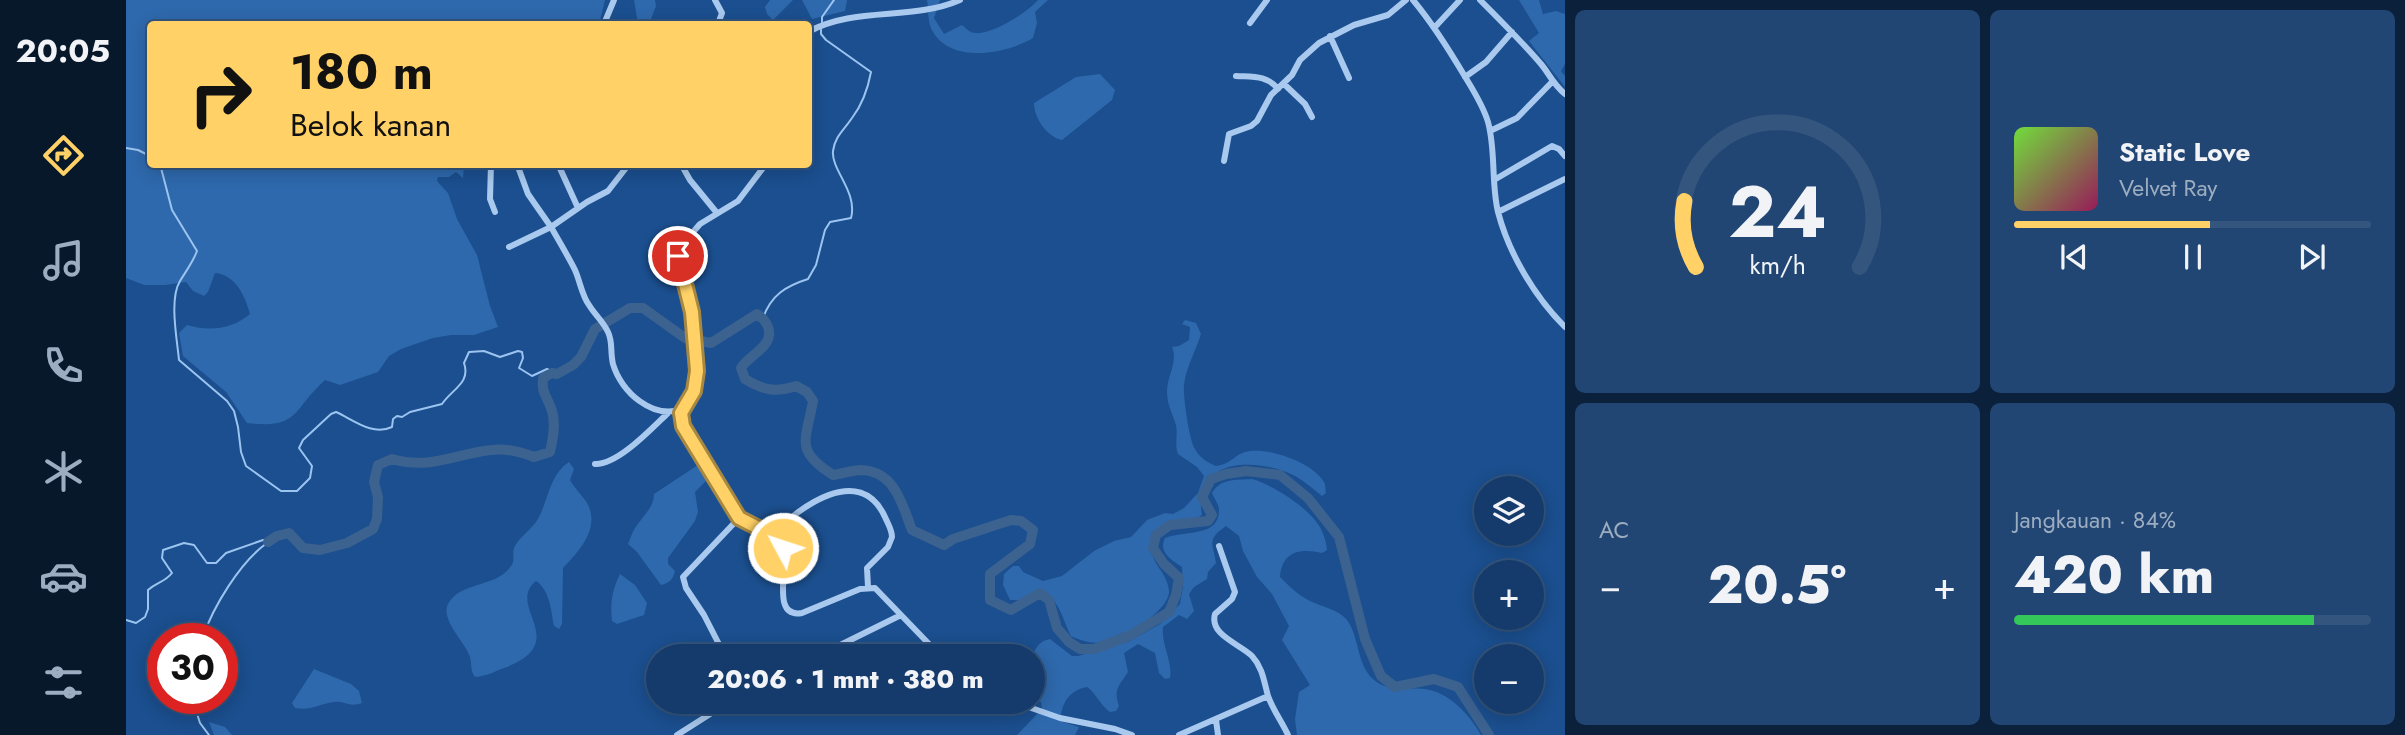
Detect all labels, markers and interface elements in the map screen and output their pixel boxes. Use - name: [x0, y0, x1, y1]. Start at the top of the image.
- text: 20:05: [16, 28, 110, 74]
- text: 180 m: [290, 37, 433, 107]
- icon: right: [175, 49, 266, 140]
- text: Belok kanan: [290, 102, 451, 148]
- icon: directions: [39, 131, 88, 180]
- text: Static Love: [2119, 133, 2251, 171]
- text: 24: [1728, 160, 1827, 265]
- text: Velvet Ray: [2119, 171, 2217, 205]
- pin: [648, 226, 708, 286]
- icon: music: [39, 236, 88, 285]
- icon: arrive: [659, 237, 697, 275]
- icon: previous: [2055, 238, 2093, 276]
- icon: pause: [2174, 238, 2212, 276]
- icon: next: [2293, 238, 2331, 276]
- text: km/h: [1749, 247, 1806, 283]
- icon: phone: [39, 341, 88, 390]
- icon: climate: [39, 447, 88, 496]
- map controls: [1474, 476, 1544, 714]
- button: layers: [1474, 476, 1544, 546]
- text: Jangkauan · 84%: [2014, 503, 2176, 537]
- position arrow: [746, 511, 820, 585]
- text: AC: [1599, 513, 1629, 547]
- text: 420 km: [2014, 537, 2214, 613]
- text: 20.5°: [1708, 547, 1846, 623]
- icon: car: [39, 552, 88, 601]
- text: −: [1599, 558, 1621, 613]
- text: +: [1933, 558, 1956, 613]
- button: +: [1474, 560, 1544, 630]
- speed limit sign: 30: [147, 623, 238, 714]
- button: −: [1474, 644, 1544, 714]
- icon: filters: [39, 658, 88, 707]
- text: 20:06 · 1 mnt · 380 m: [707, 660, 984, 698]

